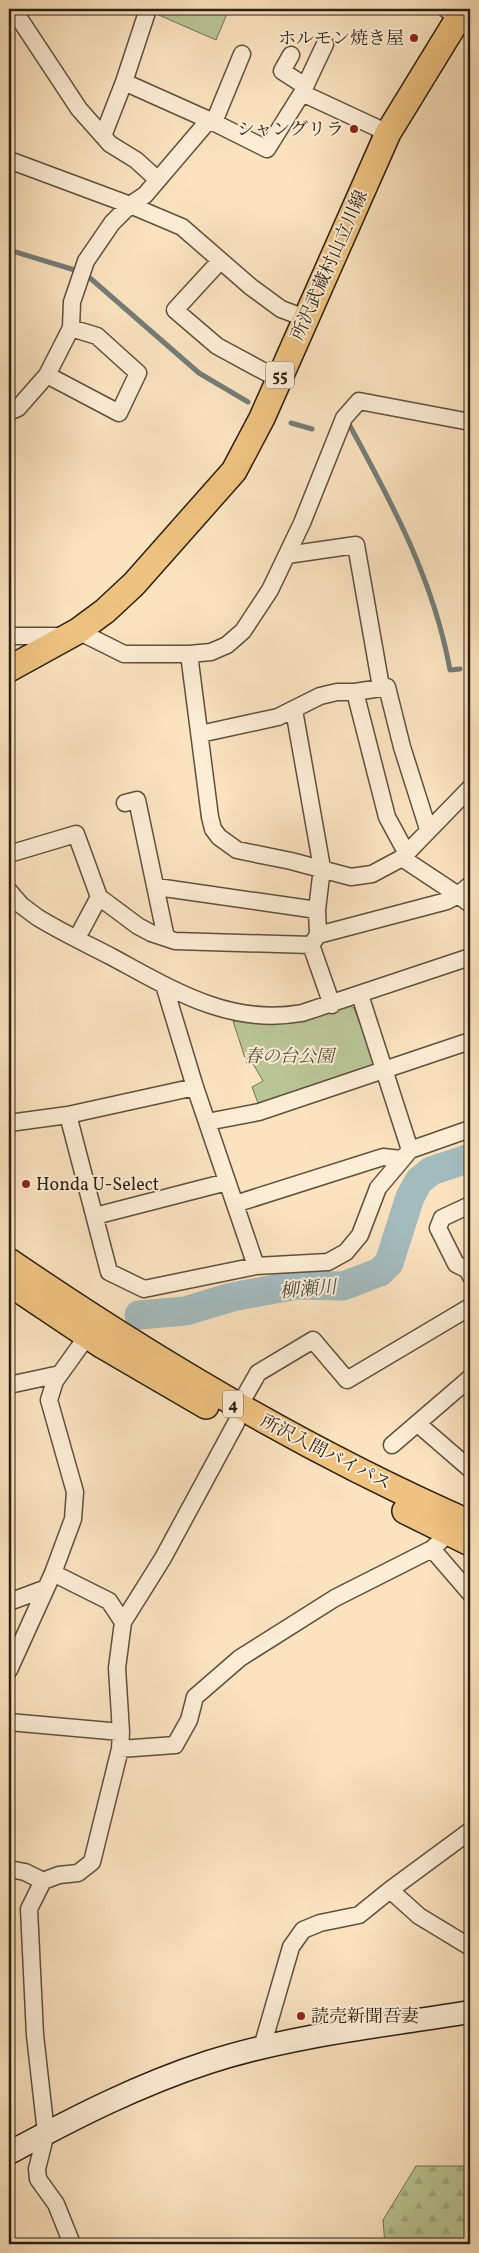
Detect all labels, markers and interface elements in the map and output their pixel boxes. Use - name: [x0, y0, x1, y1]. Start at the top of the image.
- place label: ホルモン焼き屋: [278, 27, 404, 52]
- marker: ホルモン焼き屋: [408, 32, 420, 44]
- place label: シャングリラ: [237, 118, 344, 143]
- marker: シャングリラ: [348, 123, 360, 135]
- street label: 所沢武蔵村山立川線: [286, 187, 375, 345]
- road number: 55: [266, 362, 294, 388]
- park label: 春の台公園: [244, 1045, 337, 1070]
- place label: Honda U-Select: [36, 1173, 159, 1198]
- marker: Honda U-Select: [20, 1178, 32, 1190]
- water label: 柳瀬川: [279, 1274, 340, 1305]
- road number: 4: [223, 1390, 243, 1418]
- street label: 所沢入間バイパス: [256, 1410, 395, 1497]
- place label: 読売新聞吾妻: [311, 2005, 419, 2030]
- marker: 読売新聞吾妻: [295, 2010, 307, 2022]

